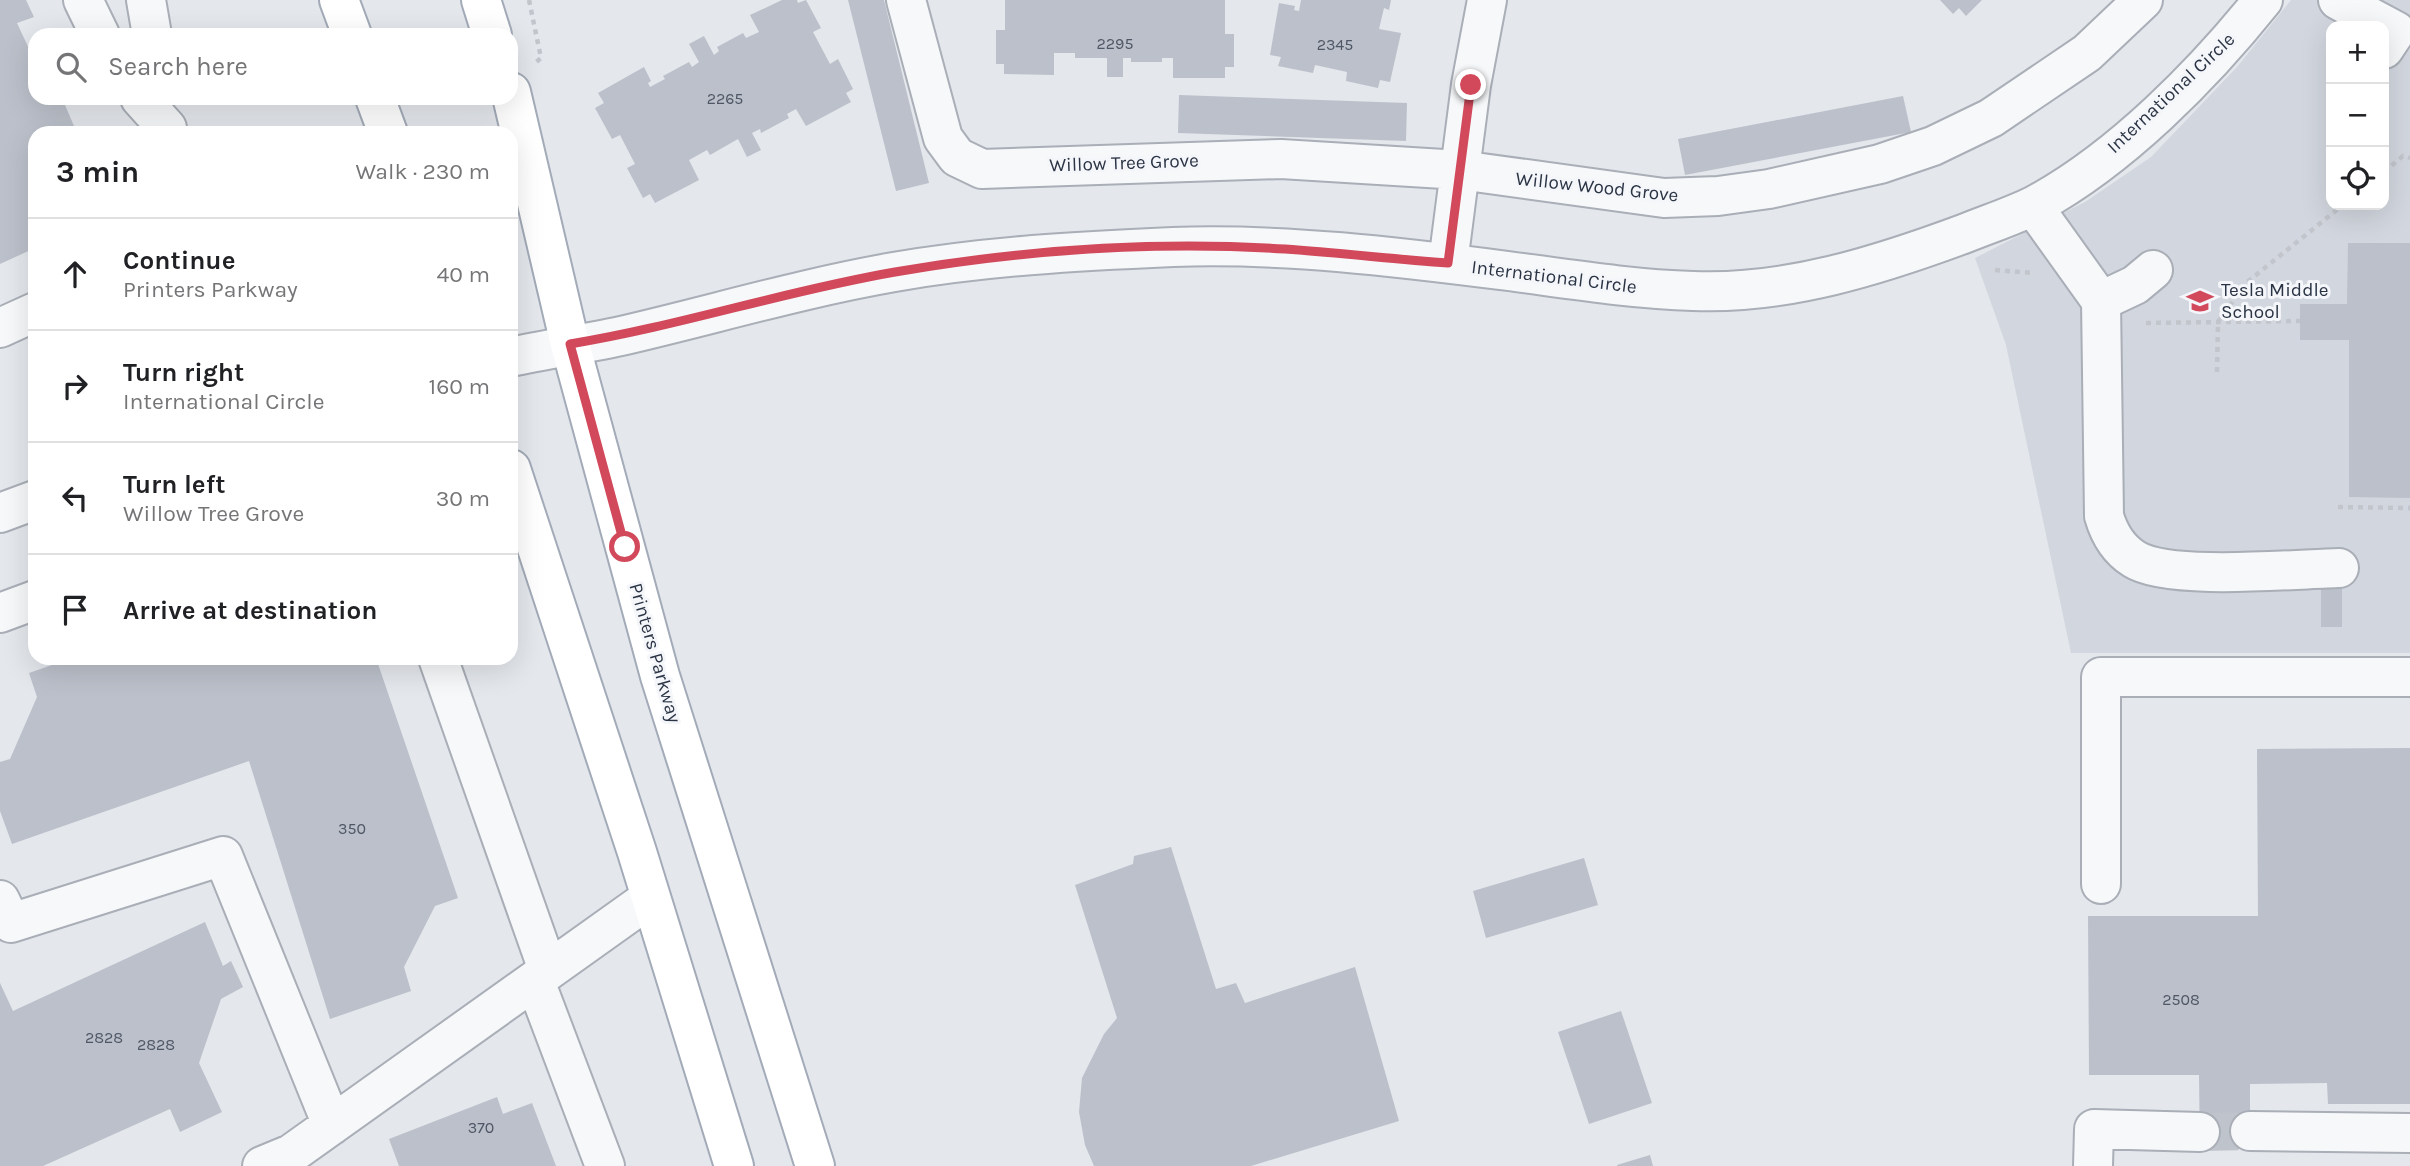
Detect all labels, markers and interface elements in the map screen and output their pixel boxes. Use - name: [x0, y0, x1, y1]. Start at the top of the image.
- map controls: [2326, 21, 2389, 210]
- button: +: [2326, 21, 2389, 84]
- search box: [28, 28, 518, 105]
- street label: International Circle: [2103, 28, 2239, 158]
- house number: 2295: [1097, 34, 1133, 53]
- house number: 2345: [1317, 35, 1353, 54]
- icon: search: [52, 48, 90, 86]
- text: Search here: [108, 51, 248, 82]
- route end: [1455, 69, 1486, 100]
- button: −: [2326, 84, 2389, 147]
- house number: 2265: [707, 89, 743, 108]
- button: locate: [2326, 147, 2389, 210]
- street label: Willow Tree Grove: [1049, 149, 1199, 177]
- text: 3 min: [56, 154, 139, 190]
- text: Walk · 230 m: [356, 158, 490, 185]
- street label: Willow Wood Grove: [1514, 168, 1680, 206]
- text: Continue: [123, 245, 235, 276]
- icon: ahead: [56, 255, 94, 293]
- street label: International Circle: [1470, 256, 1638, 298]
- text: 40 m: [437, 261, 490, 288]
- text: Printers Parkway: [123, 276, 298, 303]
- place label: Tesla Middle School: [2221, 279, 2328, 323]
- school or university icon: Tesla Middle School: [2185, 286, 2215, 316]
- text: Turn right: [123, 357, 244, 388]
- icon: right: [56, 367, 94, 405]
- text: 160 m: [429, 373, 490, 400]
- text: International Circle: [123, 388, 325, 415]
- text: Turn left: [123, 469, 225, 500]
- icon: left: [56, 479, 94, 517]
- text: 30 m: [436, 485, 490, 512]
- text: Willow Tree Grove: [123, 500, 304, 527]
- route start: [609, 531, 640, 562]
- street label: Printers Parkway: [625, 581, 686, 726]
- icon: arrive: [56, 591, 94, 629]
- text: Arrive at destination: [123, 595, 377, 626]
- house number: 350: [338, 819, 366, 838]
- house number: 2508: [2162, 990, 2200, 1009]
- house number: 2828: [85, 1028, 123, 1047]
- house number: 2828: [137, 1035, 175, 1054]
- house number: 370: [468, 1118, 494, 1137]

